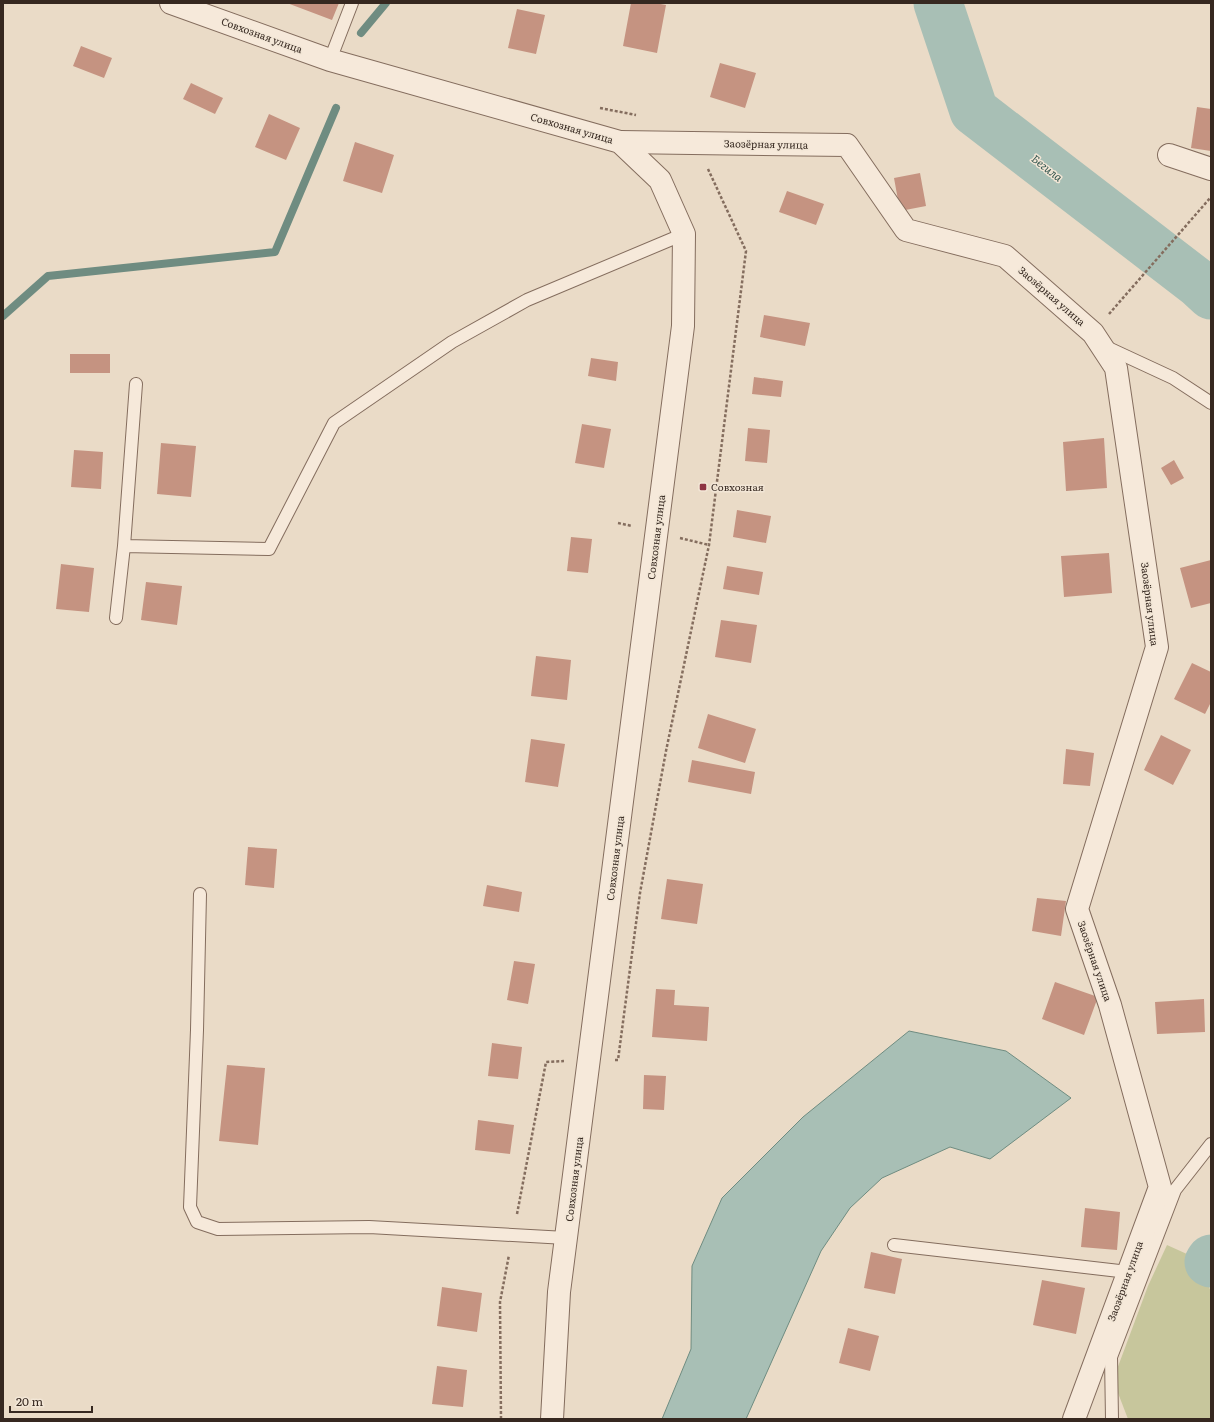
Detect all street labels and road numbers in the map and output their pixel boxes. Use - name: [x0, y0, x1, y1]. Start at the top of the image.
- street label: Совхозная улица: [219, 13, 305, 56]
- street label: Совхозная улица: [529, 109, 616, 147]
- street label: Заозёрная улица: [724, 135, 809, 152]
- street label: Заозёрная улица: [1016, 262, 1089, 329]
- street label: Совхозная улица: [643, 493, 668, 580]
- street label: Заозёрная улица: [1138, 561, 1163, 647]
- street label: Совхозная улица: [602, 814, 627, 901]
- street label: Заозёрная улица: [1075, 919, 1116, 1004]
- street label: Совхозная улица: [561, 1135, 586, 1222]
- street label: Заозёрная улица: [1103, 1238, 1146, 1323]

